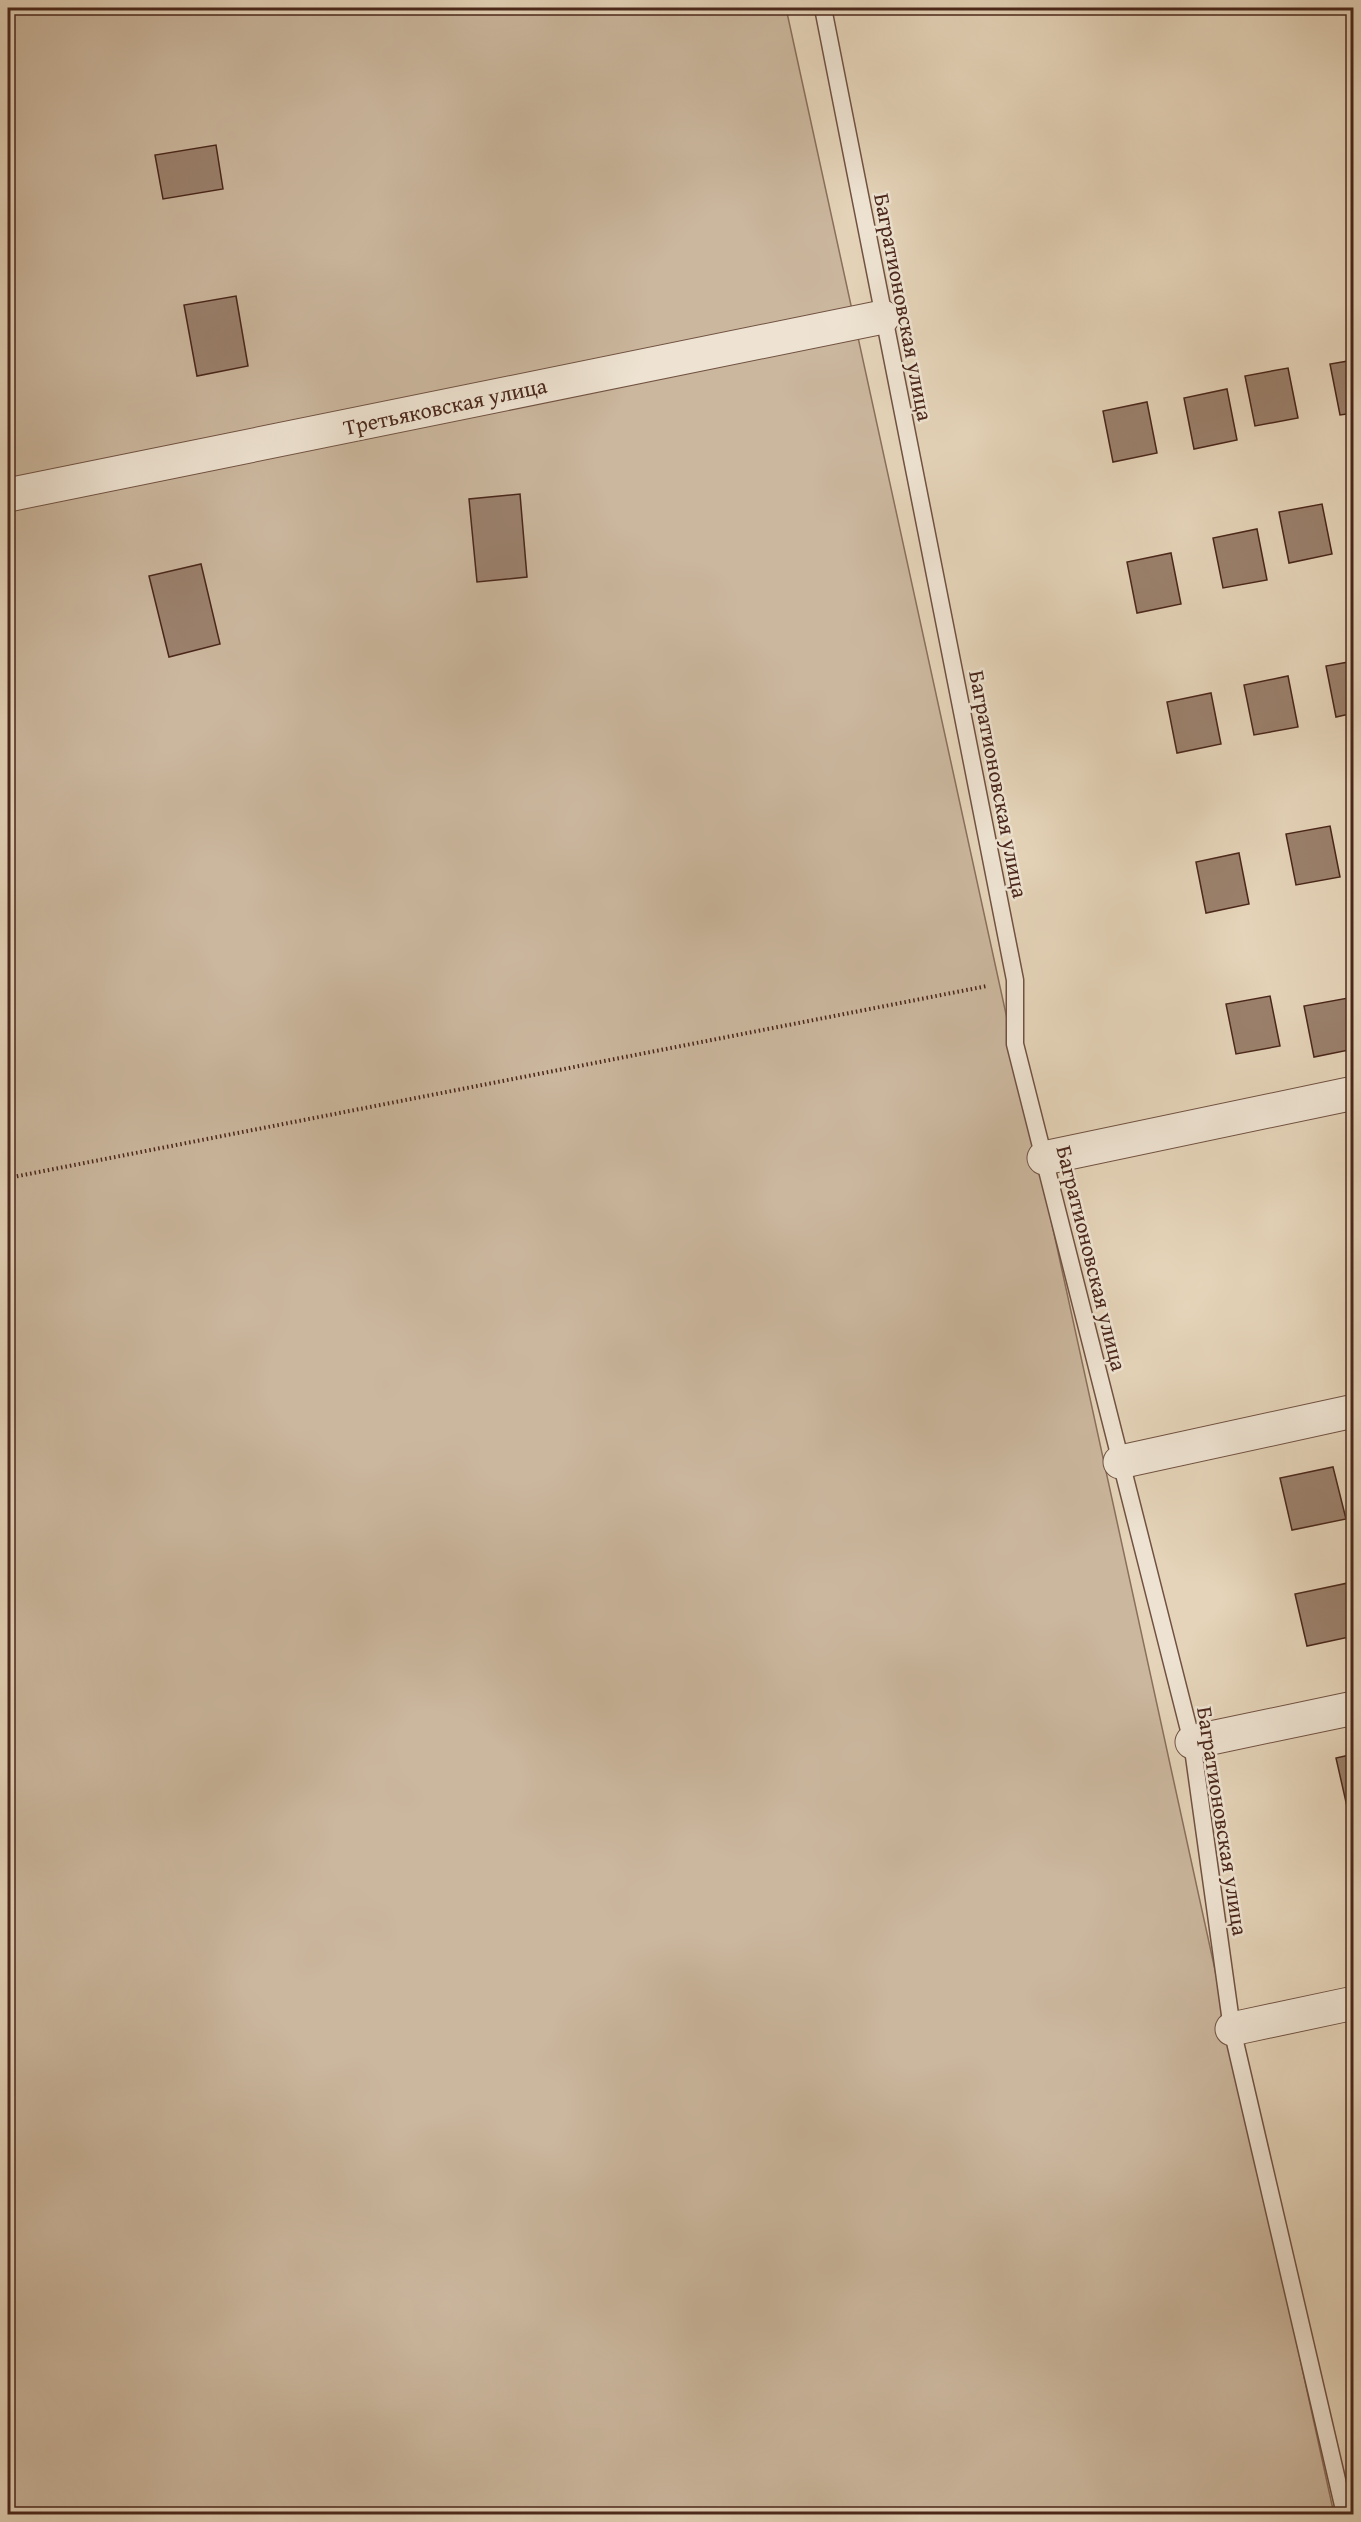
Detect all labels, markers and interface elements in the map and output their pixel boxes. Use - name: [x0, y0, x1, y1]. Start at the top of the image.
- street label: Багратионовская улица: [866, 190, 942, 424]
- street label: Третьяковская улица: [340, 369, 550, 443]
- street label: Багратионовская улица: [961, 667, 1037, 901]
- street label: Багратионовская улица: [1048, 1142, 1136, 1375]
- street label: Багратионовская улица: [1189, 1704, 1257, 1938]

